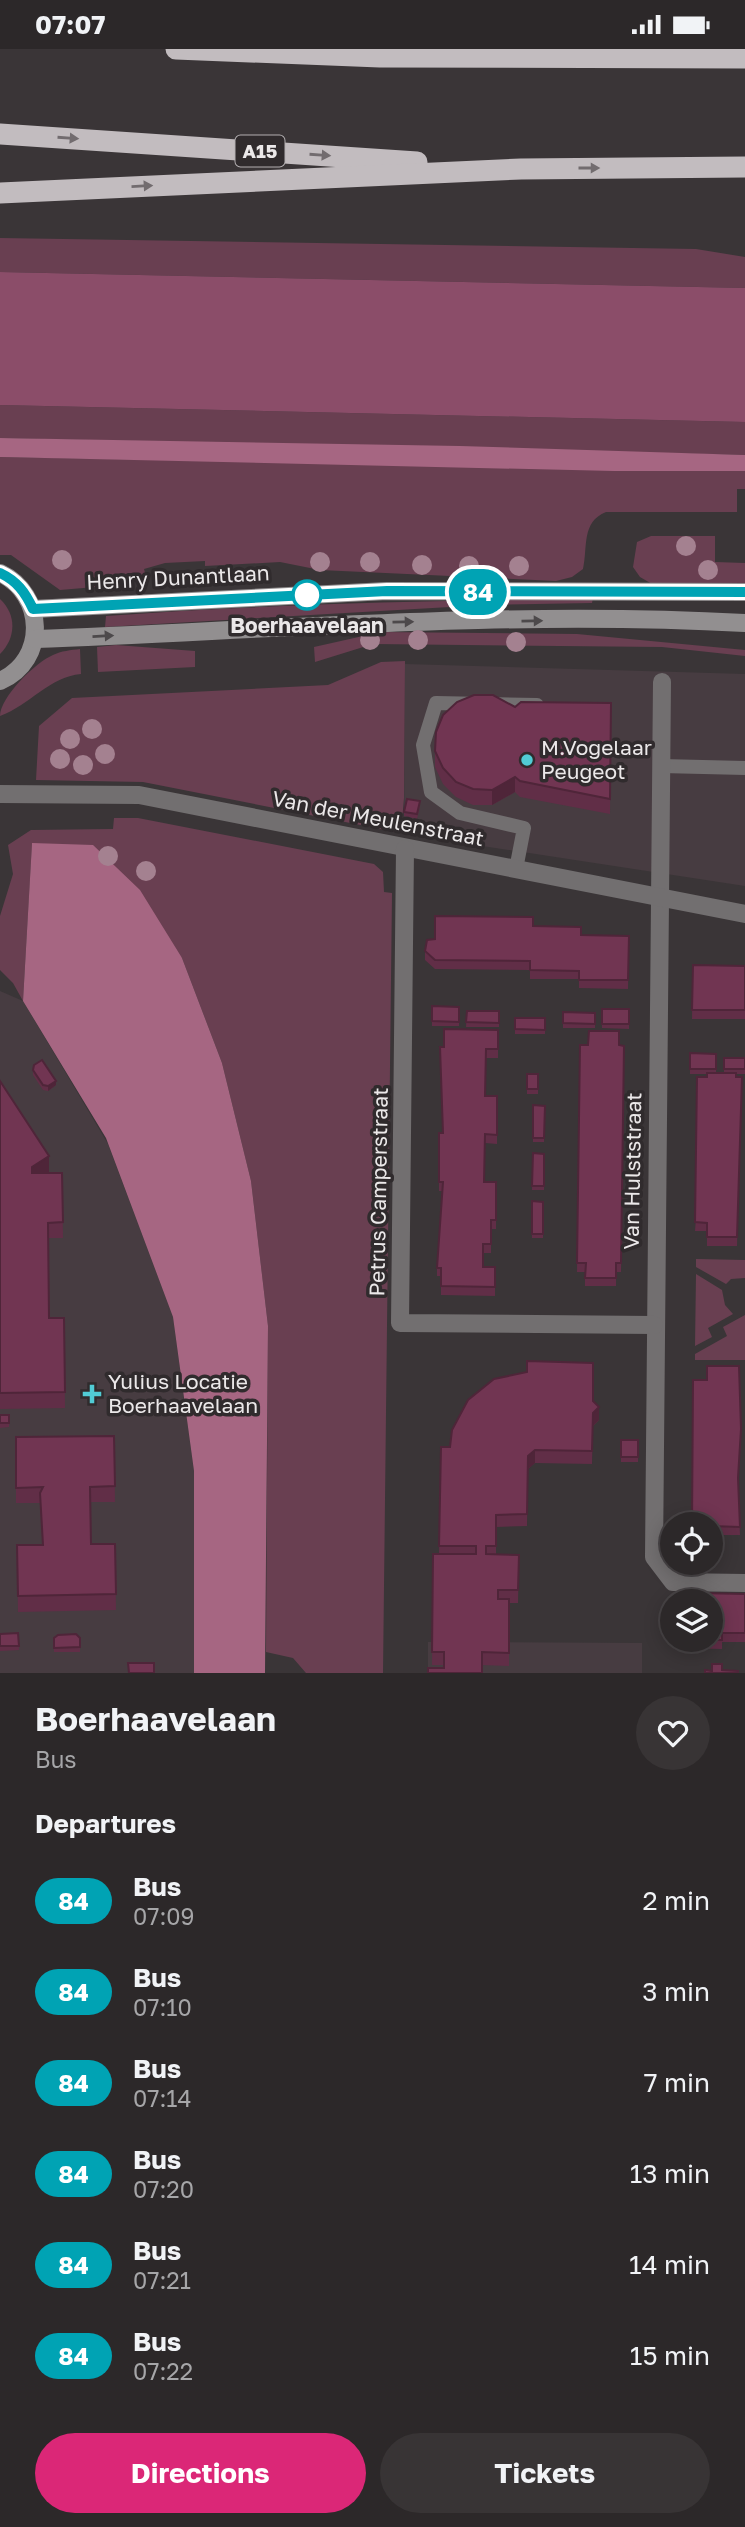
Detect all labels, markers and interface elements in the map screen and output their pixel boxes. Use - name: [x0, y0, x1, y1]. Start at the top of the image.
- text: 07:07: [35, 9, 105, 40]
- one-way arrow: [57, 133, 79, 144]
- road number: A15: [236, 135, 284, 167]
- one-way arrow: [309, 150, 331, 161]
- one-way arrow: [578, 162, 600, 174]
- one-way arrow: [131, 181, 153, 192]
- street label: Henry Dunantlaan: [86, 559, 270, 595]
- line badge: 84: [447, 569, 510, 615]
- text: 84: [463, 577, 493, 606]
- marker: Boerhaavelaan: [292, 580, 322, 610]
- place label: Boerhaavelaan: [230, 612, 384, 638]
- one-way arrow: [521, 615, 543, 626]
- one-way arrow: [393, 617, 415, 628]
- one-way arrow: [92, 631, 114, 642]
- place label: M.Vogelaar Peugeot: [541, 734, 652, 784]
- marker: M.Vogelaar Peugeot: [519, 752, 535, 768]
- street label: Van der Meulenstraat: [270, 785, 486, 851]
- street label: Petrus Camperstraat: [363, 1087, 393, 1297]
- street label: Van Hulststraat: [618, 1092, 646, 1250]
- place label: Yulius Locatie Boerhaavelaan: [108, 1368, 258, 1418]
- marker: Yulius Locatie Boerhaavelaan: [82, 1384, 102, 1404]
- map controls: [660, 1512, 723, 1652]
- button: locate: [660, 1512, 723, 1575]
- button: layers: [660, 1589, 723, 1652]
- button: heart: [636, 1696, 710, 1770]
- text: Boerhaavelaan: [35, 1699, 276, 1738]
- text: Bus: [35, 1745, 77, 1773]
- text: Departures: [35, 1808, 176, 1839]
- text: Bus: [133, 1871, 181, 1902]
- text: 2 min: [642, 1885, 710, 1916]
- text: 84: [58, 1886, 89, 1915]
- text: 07:09: [133, 1902, 195, 1930]
- text: Bus: [133, 1962, 181, 1993]
- text: 3 min: [642, 1976, 710, 2007]
- text: 84: [58, 1977, 89, 2006]
- text: 07:10: [133, 1993, 192, 2021]
- text: Bus: [133, 2053, 181, 2084]
- text: 7 min: [644, 2067, 710, 2098]
- text: 84: [58, 2068, 89, 2097]
- text: 07:14: [133, 2084, 192, 2112]
- text: Bus: [133, 2144, 181, 2175]
- text: 13 min: [630, 2158, 710, 2189]
- text: 84: [58, 2159, 89, 2188]
- text: 07:20: [133, 2175, 194, 2203]
- text: Bus: [133, 2235, 181, 2266]
- text: 14 min: [629, 2249, 710, 2280]
- text: 84: [58, 2250, 89, 2279]
- text: 07:21: [133, 2266, 191, 2294]
- text: Bus: [133, 2326, 181, 2357]
- text: 15 min: [630, 2340, 710, 2371]
- text: 84: [58, 2341, 89, 2370]
- text: 07:22: [133, 2357, 193, 2385]
- button: Directions: [35, 2433, 366, 2513]
- button: Tickets: [380, 2433, 710, 2513]

